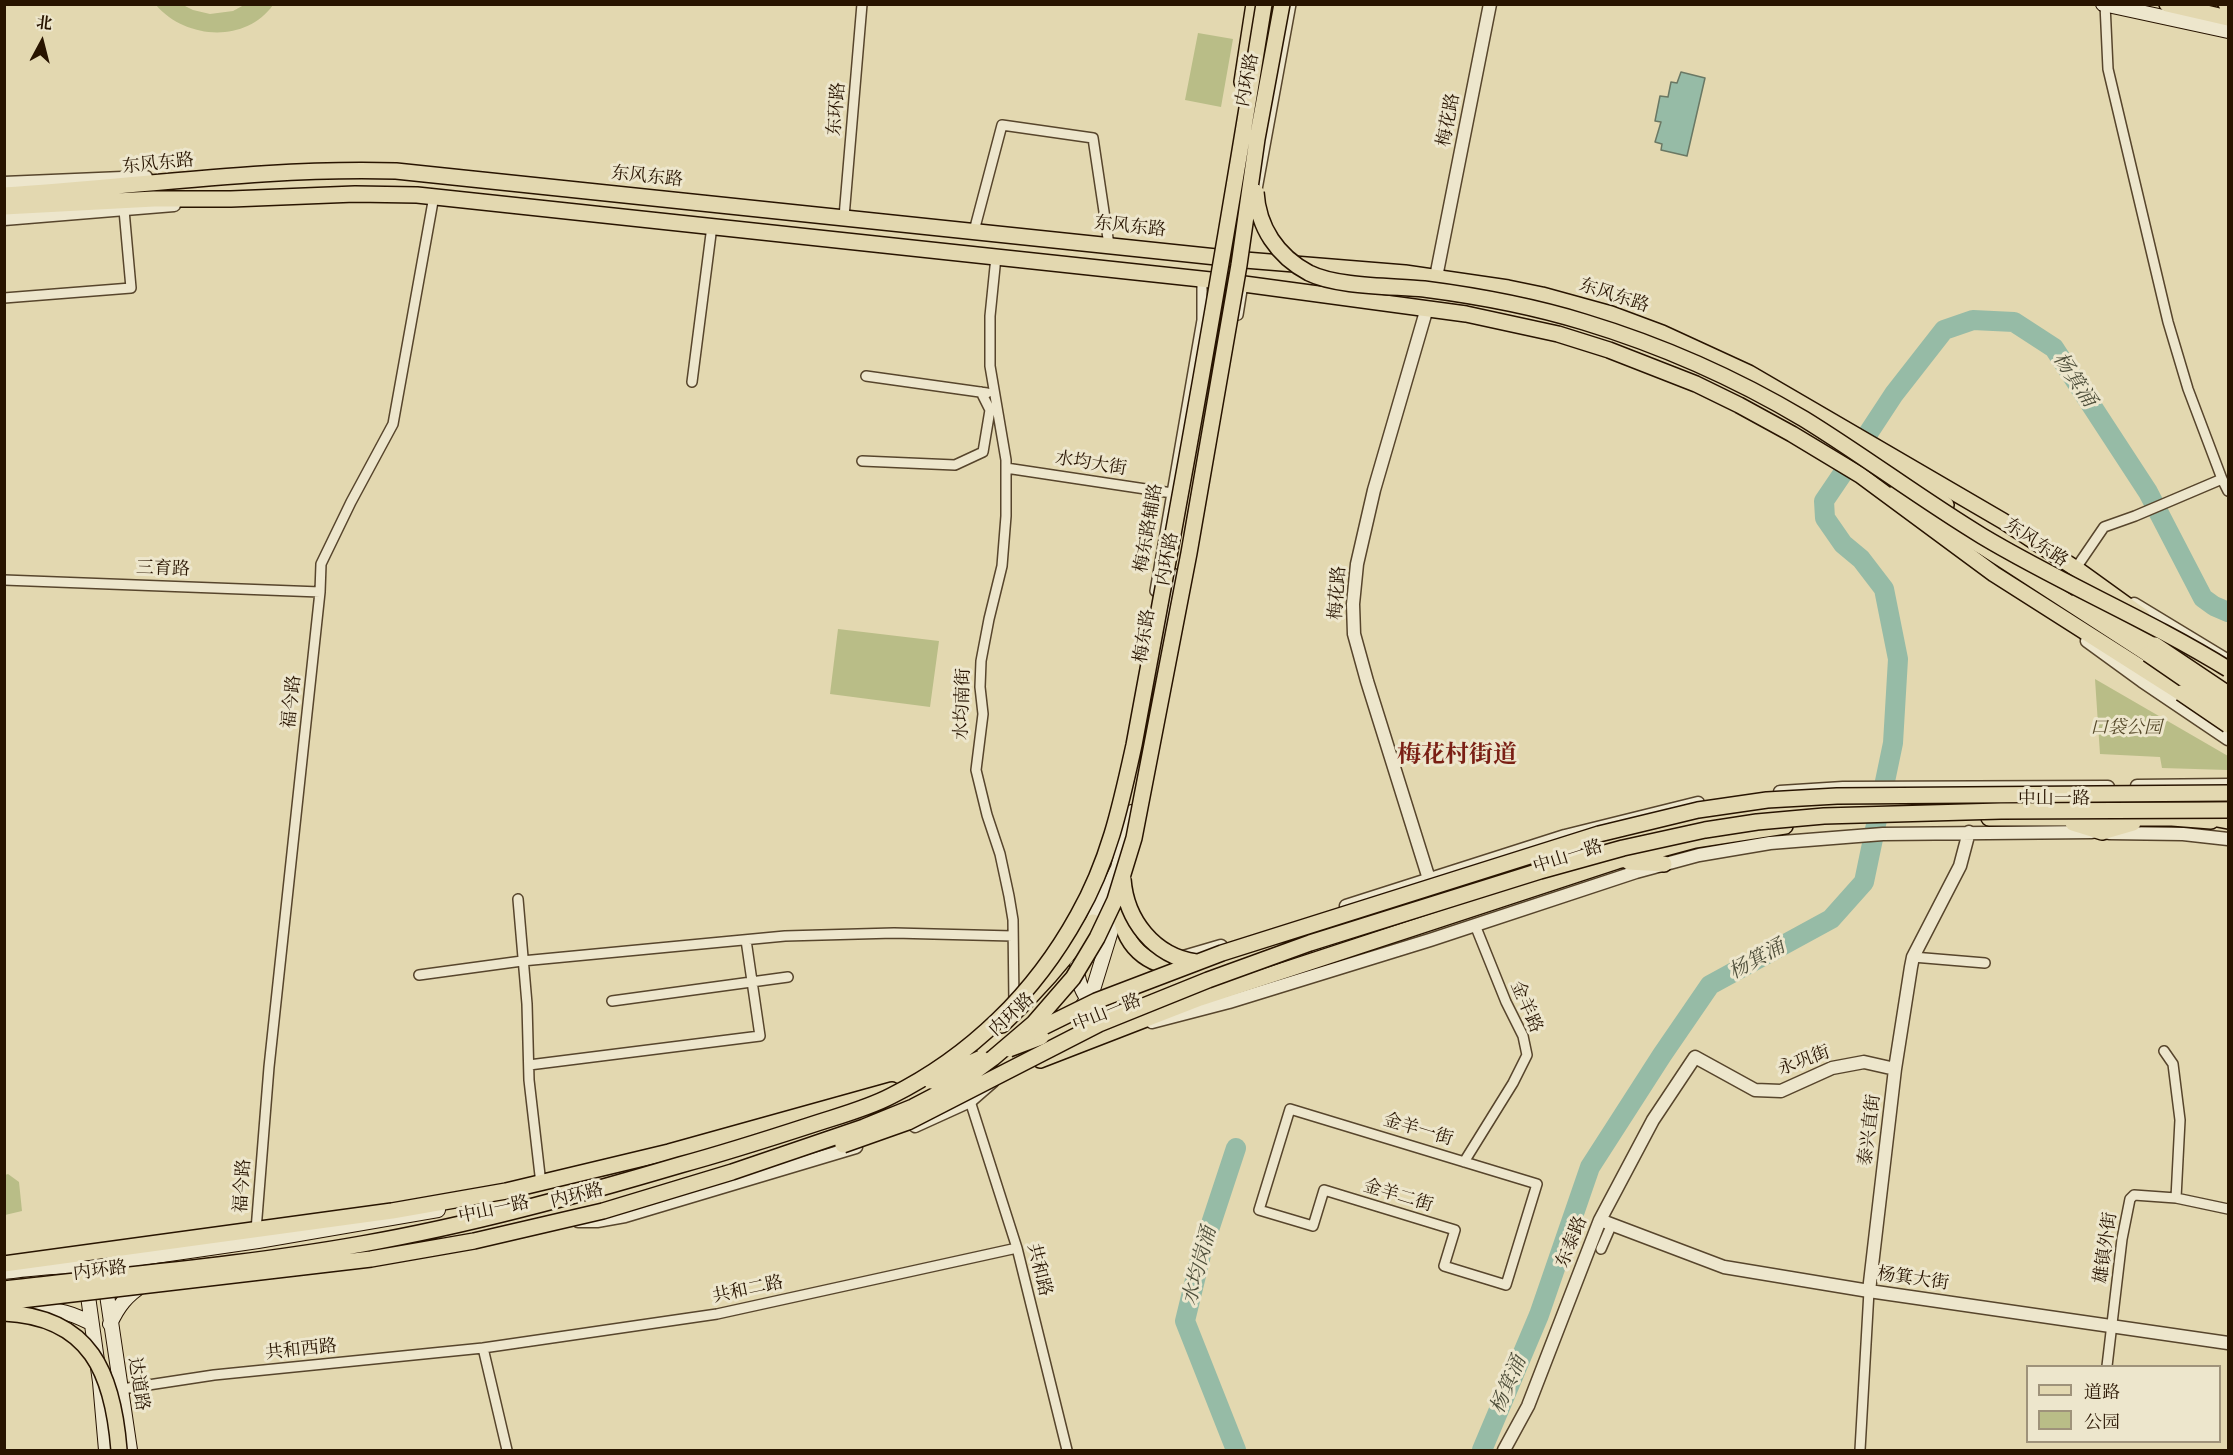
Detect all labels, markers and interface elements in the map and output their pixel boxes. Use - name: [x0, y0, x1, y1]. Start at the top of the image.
- north arrow: [12, 12, 72, 72]
- text: 北: [35, 15, 53, 33]
- street label: 内环路: [1232, 51, 1264, 109]
- street label: 东环路: [824, 81, 850, 137]
- street label: 梅花路: [1433, 91, 1465, 149]
- street label: 东风东路: [121, 149, 195, 179]
- street label: 东风东路: [610, 162, 684, 192]
- street label: 东风东路: [1093, 212, 1167, 242]
- street label: 东风东路: [1576, 275, 1652, 317]
- water label: 杨箕涌: [2047, 348, 2101, 412]
- street label: 水均大街: [1054, 448, 1128, 480]
- street label: 梅东路辅路: [1131, 482, 1167, 574]
- street label: 东风东路: [2000, 514, 2072, 572]
- street label: 内环路: [1153, 531, 1183, 587]
- street label: 三育路: [136, 557, 190, 581]
- street label: 梅花路: [1325, 565, 1351, 621]
- street label: 梅东路: [1130, 608, 1160, 664]
- street label: 水均南街: [951, 668, 975, 740]
- street label: 福今路: [278, 674, 306, 730]
- park label: 口袋公园: [2090, 717, 2162, 739]
- district label: 梅花村街道: [1397, 742, 1517, 770]
- street label: 中山一路: [2018, 788, 2090, 810]
- street label: 中山一路: [1530, 836, 1606, 878]
- water label: 杨箕涌: [1725, 935, 1789, 985]
- street label: 金羊路: [1506, 978, 1546, 1036]
- street label: 内环路: [985, 989, 1039, 1041]
- street label: 中山一路: [1070, 990, 1144, 1036]
- street label: 永巩街: [1775, 1042, 1833, 1080]
- street label: 泰兴直街: [1855, 1093, 1885, 1167]
- street label: 金羊一街: [1380, 1109, 1456, 1151]
- street label: 福今路: [230, 1158, 256, 1214]
- street label: 金羊二街: [1360, 1175, 1436, 1217]
- street label: 内环路: [548, 1179, 606, 1213]
- street label: 中山一路: [457, 1192, 531, 1228]
- street label: 雄镇外街: [2090, 1211, 2122, 1285]
- street label: 东泰路: [1552, 1213, 1592, 1271]
- water label: 水均岗涌: [1178, 1224, 1222, 1308]
- street label: 共和路: [1022, 1241, 1056, 1299]
- street label: 内环路: [72, 1257, 128, 1285]
- street label: 杨箕大街: [1876, 1263, 1950, 1295]
- street label: 共和二路: [711, 1272, 785, 1308]
- street label: 共和西路: [264, 1335, 338, 1365]
- water label: 杨箕涌: [1486, 1353, 1532, 1417]
- street label: 达道路: [123, 1356, 153, 1412]
- legend: [2026, 1365, 2221, 1443]
- text: 道路: [2084, 1384, 2120, 1402]
- text: 公园: [2084, 1414, 2120, 1432]

